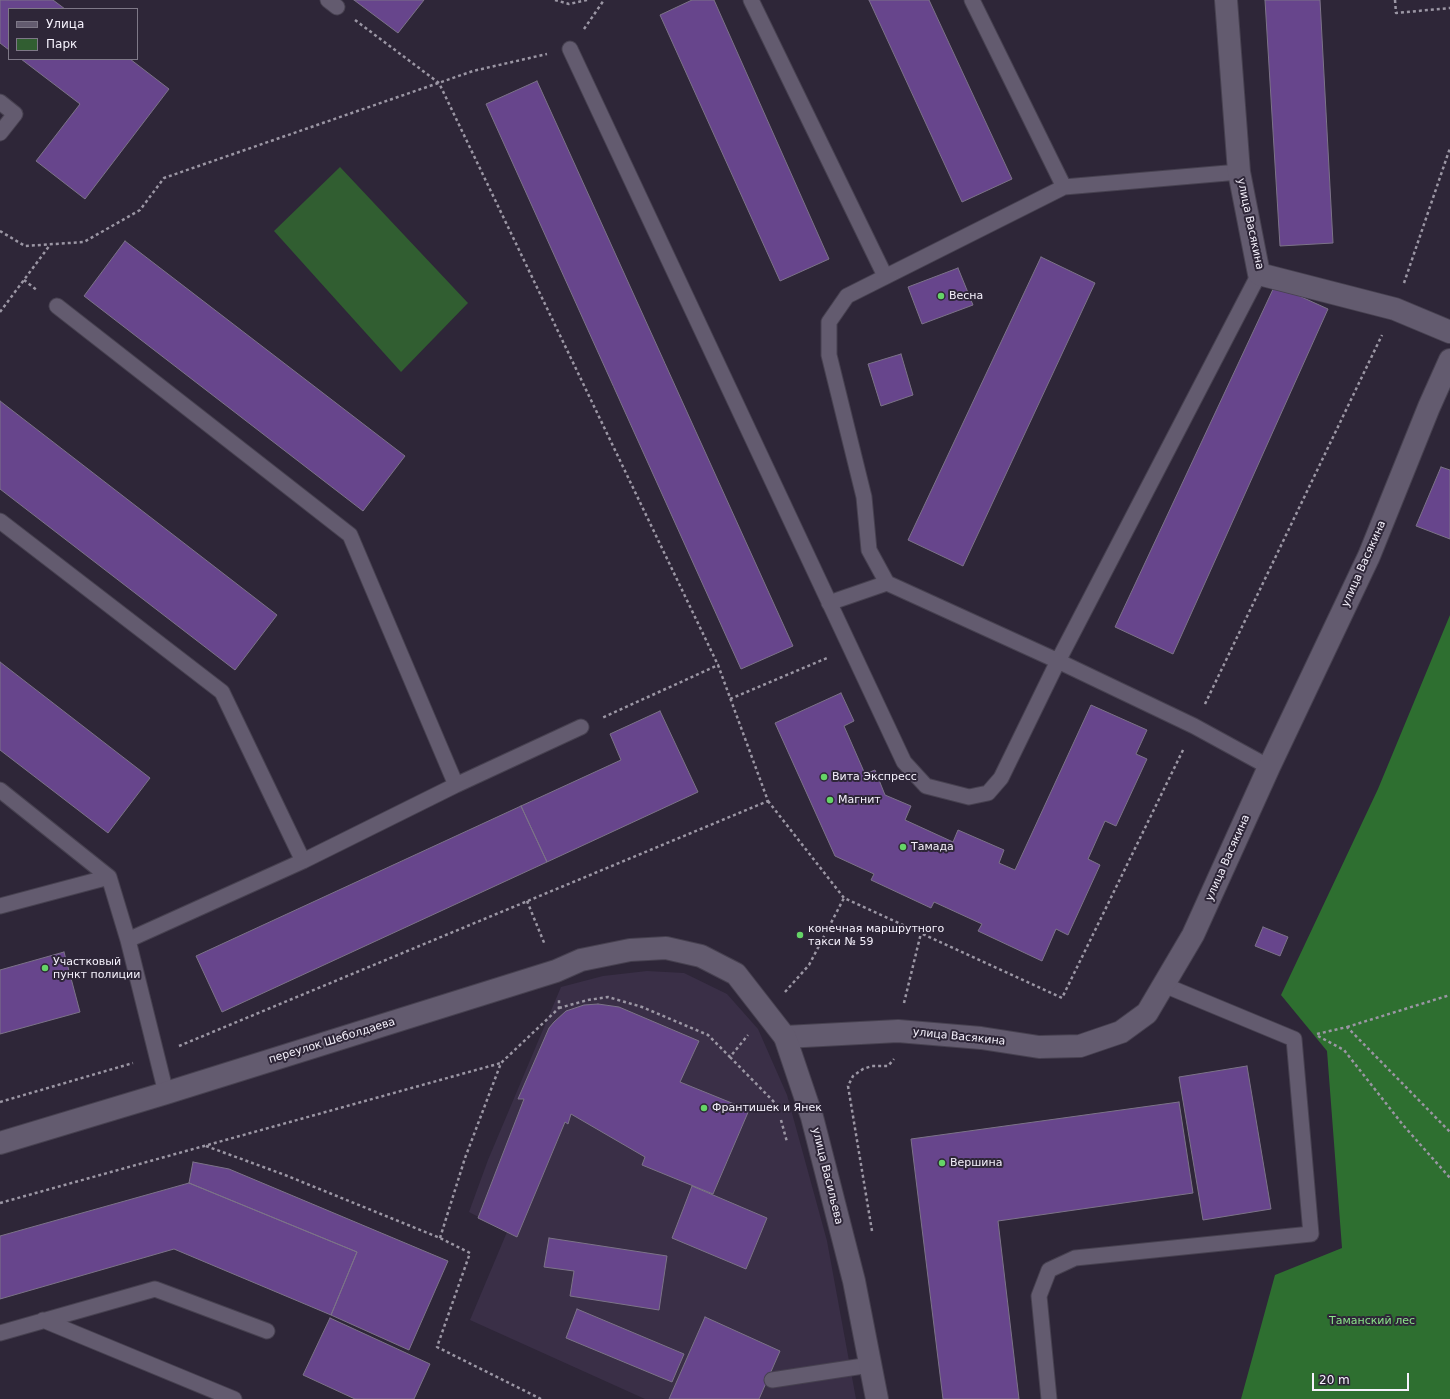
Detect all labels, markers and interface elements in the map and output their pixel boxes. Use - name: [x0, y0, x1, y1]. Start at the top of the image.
- legend: [8, 8, 138, 60]
- text: Улица: [46, 17, 84, 31]
- text: Парк: [46, 37, 77, 51]
- street label: улица Васякина: [1234, 177, 1266, 271]
- place label: Весна: [949, 289, 983, 303]
- marker: Весна: [936, 291, 946, 301]
- street label: улица Васякина: [1339, 519, 1389, 609]
- place label: Вита Экспресс: [832, 770, 917, 784]
- marker: Вита Экспресс: [819, 772, 829, 782]
- place label: Магнит: [838, 793, 881, 807]
- marker: Магнит: [825, 795, 835, 805]
- street label: улица Васякина: [1203, 813, 1253, 903]
- place label: Тамада: [911, 840, 954, 854]
- marker: Тамада: [898, 842, 908, 852]
- place label: конечная маршрутного такси № 59: [808, 922, 944, 948]
- marker: конечная маршрутного такси № 59: [795, 930, 805, 940]
- place label: Участковый пункт полиции: [53, 955, 140, 981]
- marker: Участковый пункт полиции: [40, 963, 50, 973]
- street label: переулок Шеболдаева: [267, 1015, 397, 1067]
- street label: улица Васякина: [912, 1026, 1006, 1048]
- place label: Франтишек и Янек: [712, 1101, 822, 1115]
- marker: Франтишек и Янек: [699, 1103, 709, 1113]
- street label: улица Васильева: [809, 1126, 845, 1226]
- place label: Вершина: [950, 1156, 1002, 1170]
- marker: Вершина: [937, 1158, 947, 1168]
- park label: Таманский лес: [1329, 1314, 1415, 1328]
- scale bar: [1314, 1365, 1411, 1391]
- text: 20 m: [1319, 1373, 1350, 1387]

